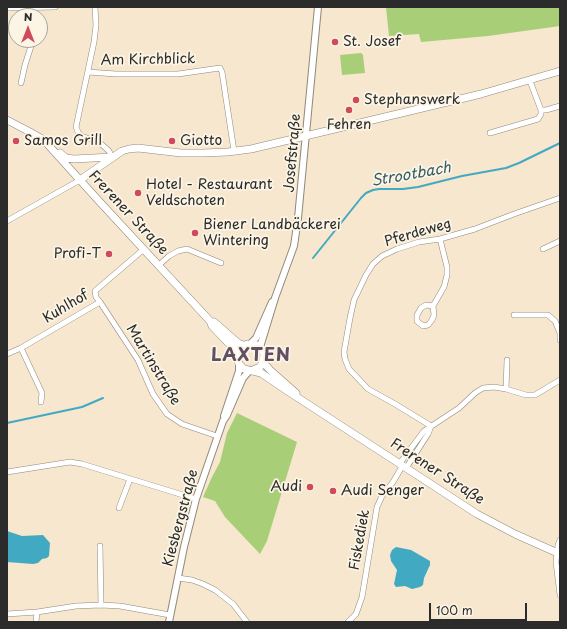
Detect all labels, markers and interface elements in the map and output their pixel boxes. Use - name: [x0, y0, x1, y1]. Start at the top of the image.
- north arrow: [8, 8, 48, 48]
- text: N: [24, 8, 32, 25]
- place label: St. Josef: [343, 34, 401, 50]
- marker: St. Josef: [330, 37, 340, 47]
- street label: Am Kirchblick: [100, 51, 196, 69]
- place label: Stephanswerk: [364, 92, 460, 108]
- marker: Stephanswerk: [351, 95, 361, 105]
- marker: Fehren: [344, 105, 354, 115]
- street label: Josefstraße: [281, 113, 305, 193]
- place label: Fehren: [327, 117, 371, 133]
- place label: Samos Grill: [24, 133, 102, 149]
- place label: Giotto: [180, 133, 222, 149]
- marker: Samos Grill: [11, 136, 21, 146]
- marker: Giotto: [167, 136, 177, 146]
- water label: Strootbach: [370, 159, 452, 191]
- street label: Frerener Straße: [85, 167, 171, 259]
- place label: Hotel - Restaurant Veldschoten: [146, 177, 272, 210]
- marker: Hotel - Restaurant Veldschoten: [133, 188, 143, 198]
- street label: Pferdeweg: [383, 215, 453, 251]
- place label: Biener Landbäckerei Wintering: [203, 217, 341, 250]
- marker: Biener Landbäckerei Wintering: [190, 228, 200, 238]
- place label: Profi-T: [54, 246, 101, 262]
- marker: Profi-T: [104, 249, 114, 259]
- street label: Kuhlhof: [40, 287, 92, 327]
- street label: Martinstraße: [122, 322, 184, 408]
- district label: LAXTEN: [212, 345, 290, 367]
- street label: Frerener Straße: [387, 435, 487, 509]
- street label: Kiesbergstraße: [160, 468, 202, 568]
- place label: Audi: [270, 479, 302, 495]
- marker: Audi: [305, 482, 315, 492]
- place label: Audi Senger: [341, 483, 424, 499]
- marker: Audi Senger: [328, 486, 338, 496]
- street label: Fiskediek: [346, 508, 374, 572]
- scale bar: [431, 595, 529, 621]
- text: 100 m: [436, 601, 473, 619]

